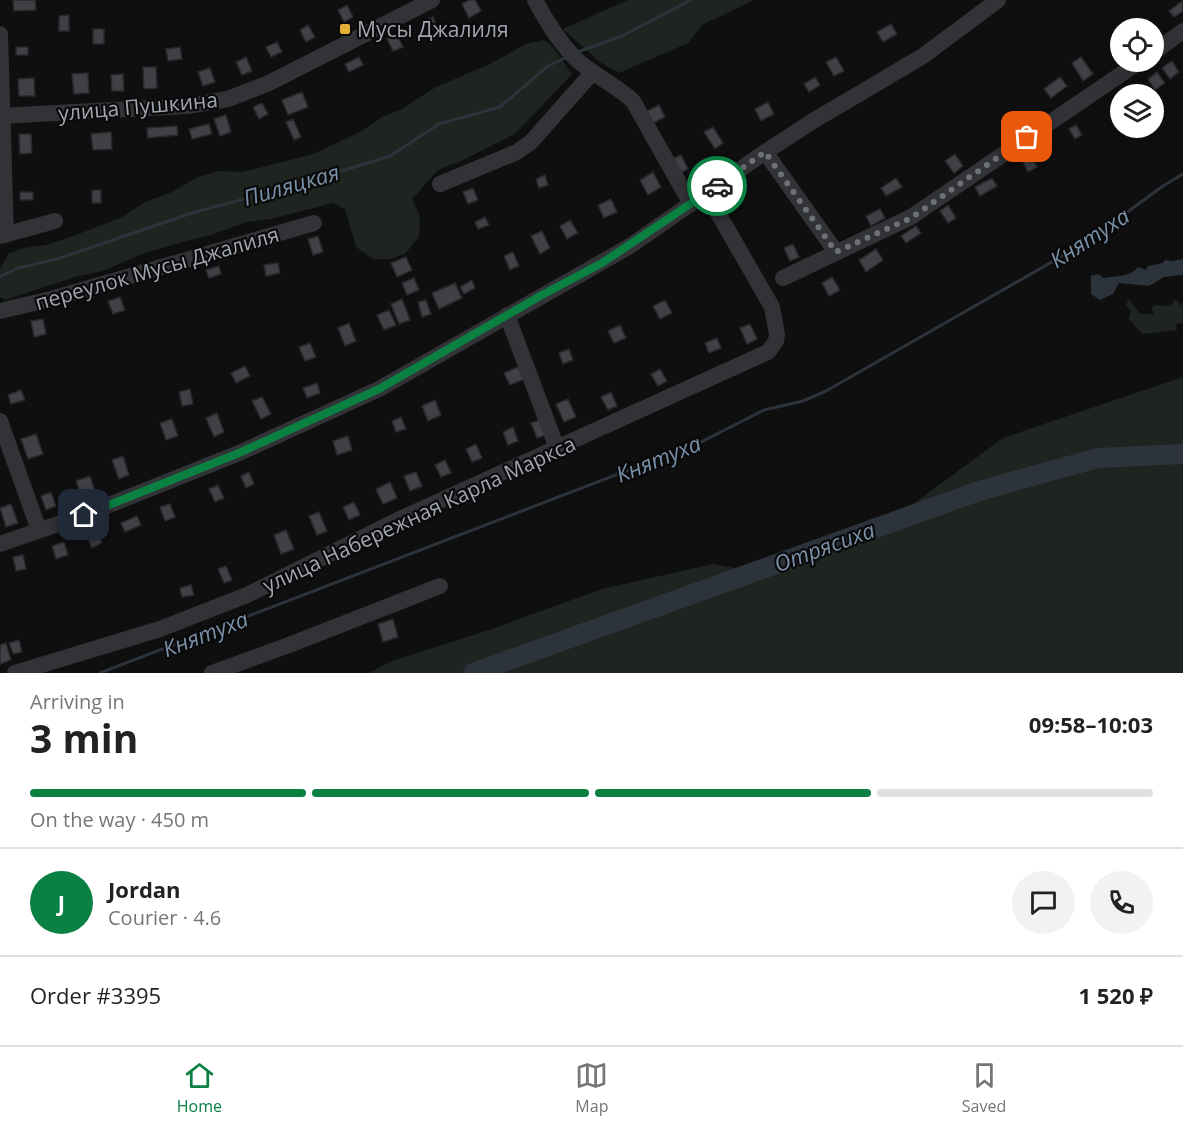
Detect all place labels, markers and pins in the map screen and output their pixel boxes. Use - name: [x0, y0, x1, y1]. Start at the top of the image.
- place label: Мусы Джалиля: [357, 15, 509, 43]
- marker: Мусы Джалиля: [338, 22, 352, 36]
- pin: [1001, 111, 1052, 162]
- pin: [58, 489, 109, 540]

